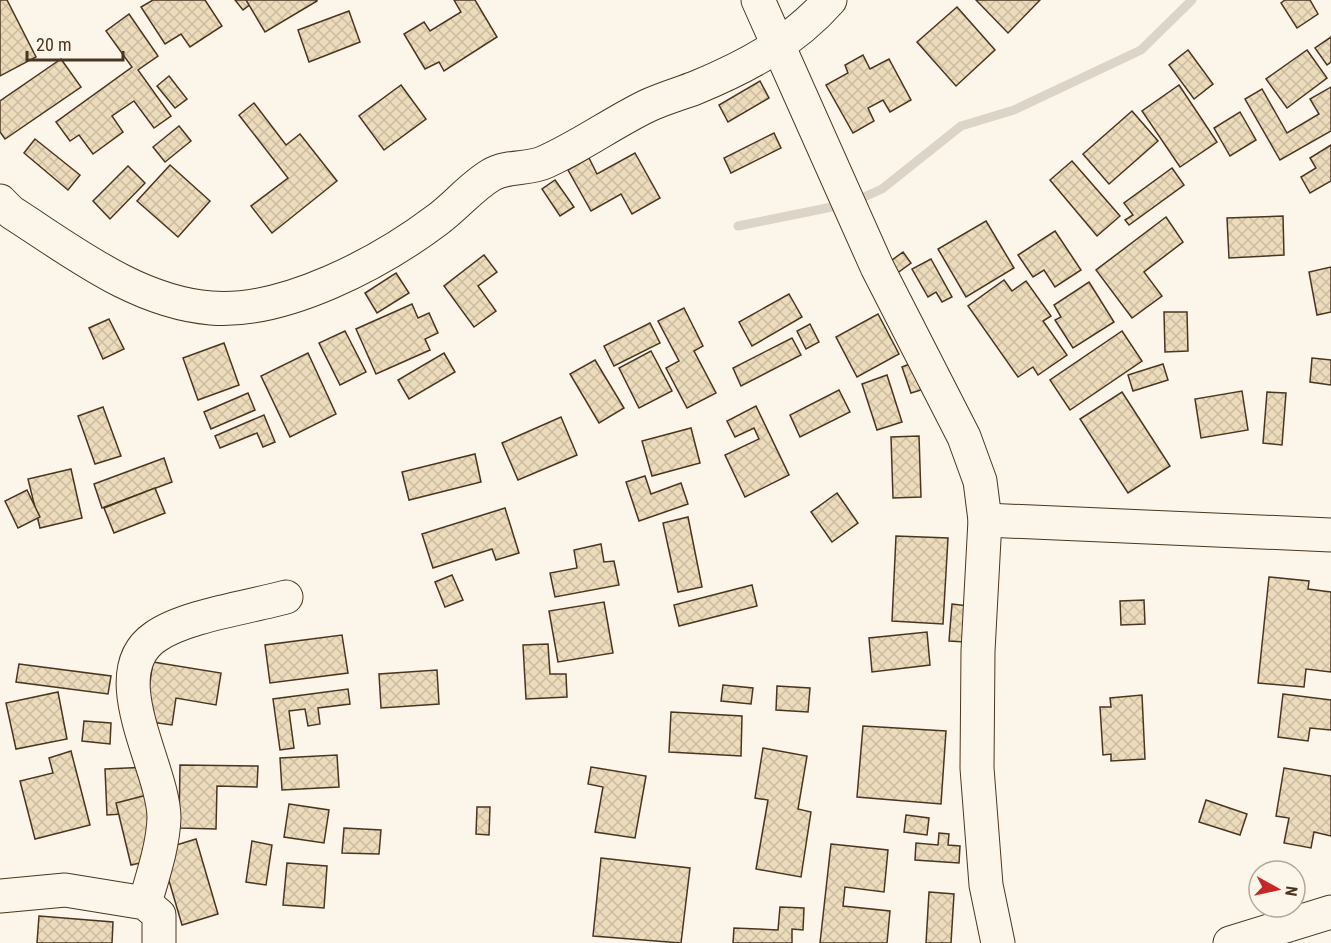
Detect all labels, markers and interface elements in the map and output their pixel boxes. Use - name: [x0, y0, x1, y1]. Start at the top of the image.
- scale bar: [27, 24, 123, 62]
- text: 20 m: [36, 34, 71, 55]
- north arrow: [1247, 859, 1307, 919]
- text: N: [1281, 885, 1301, 897]

